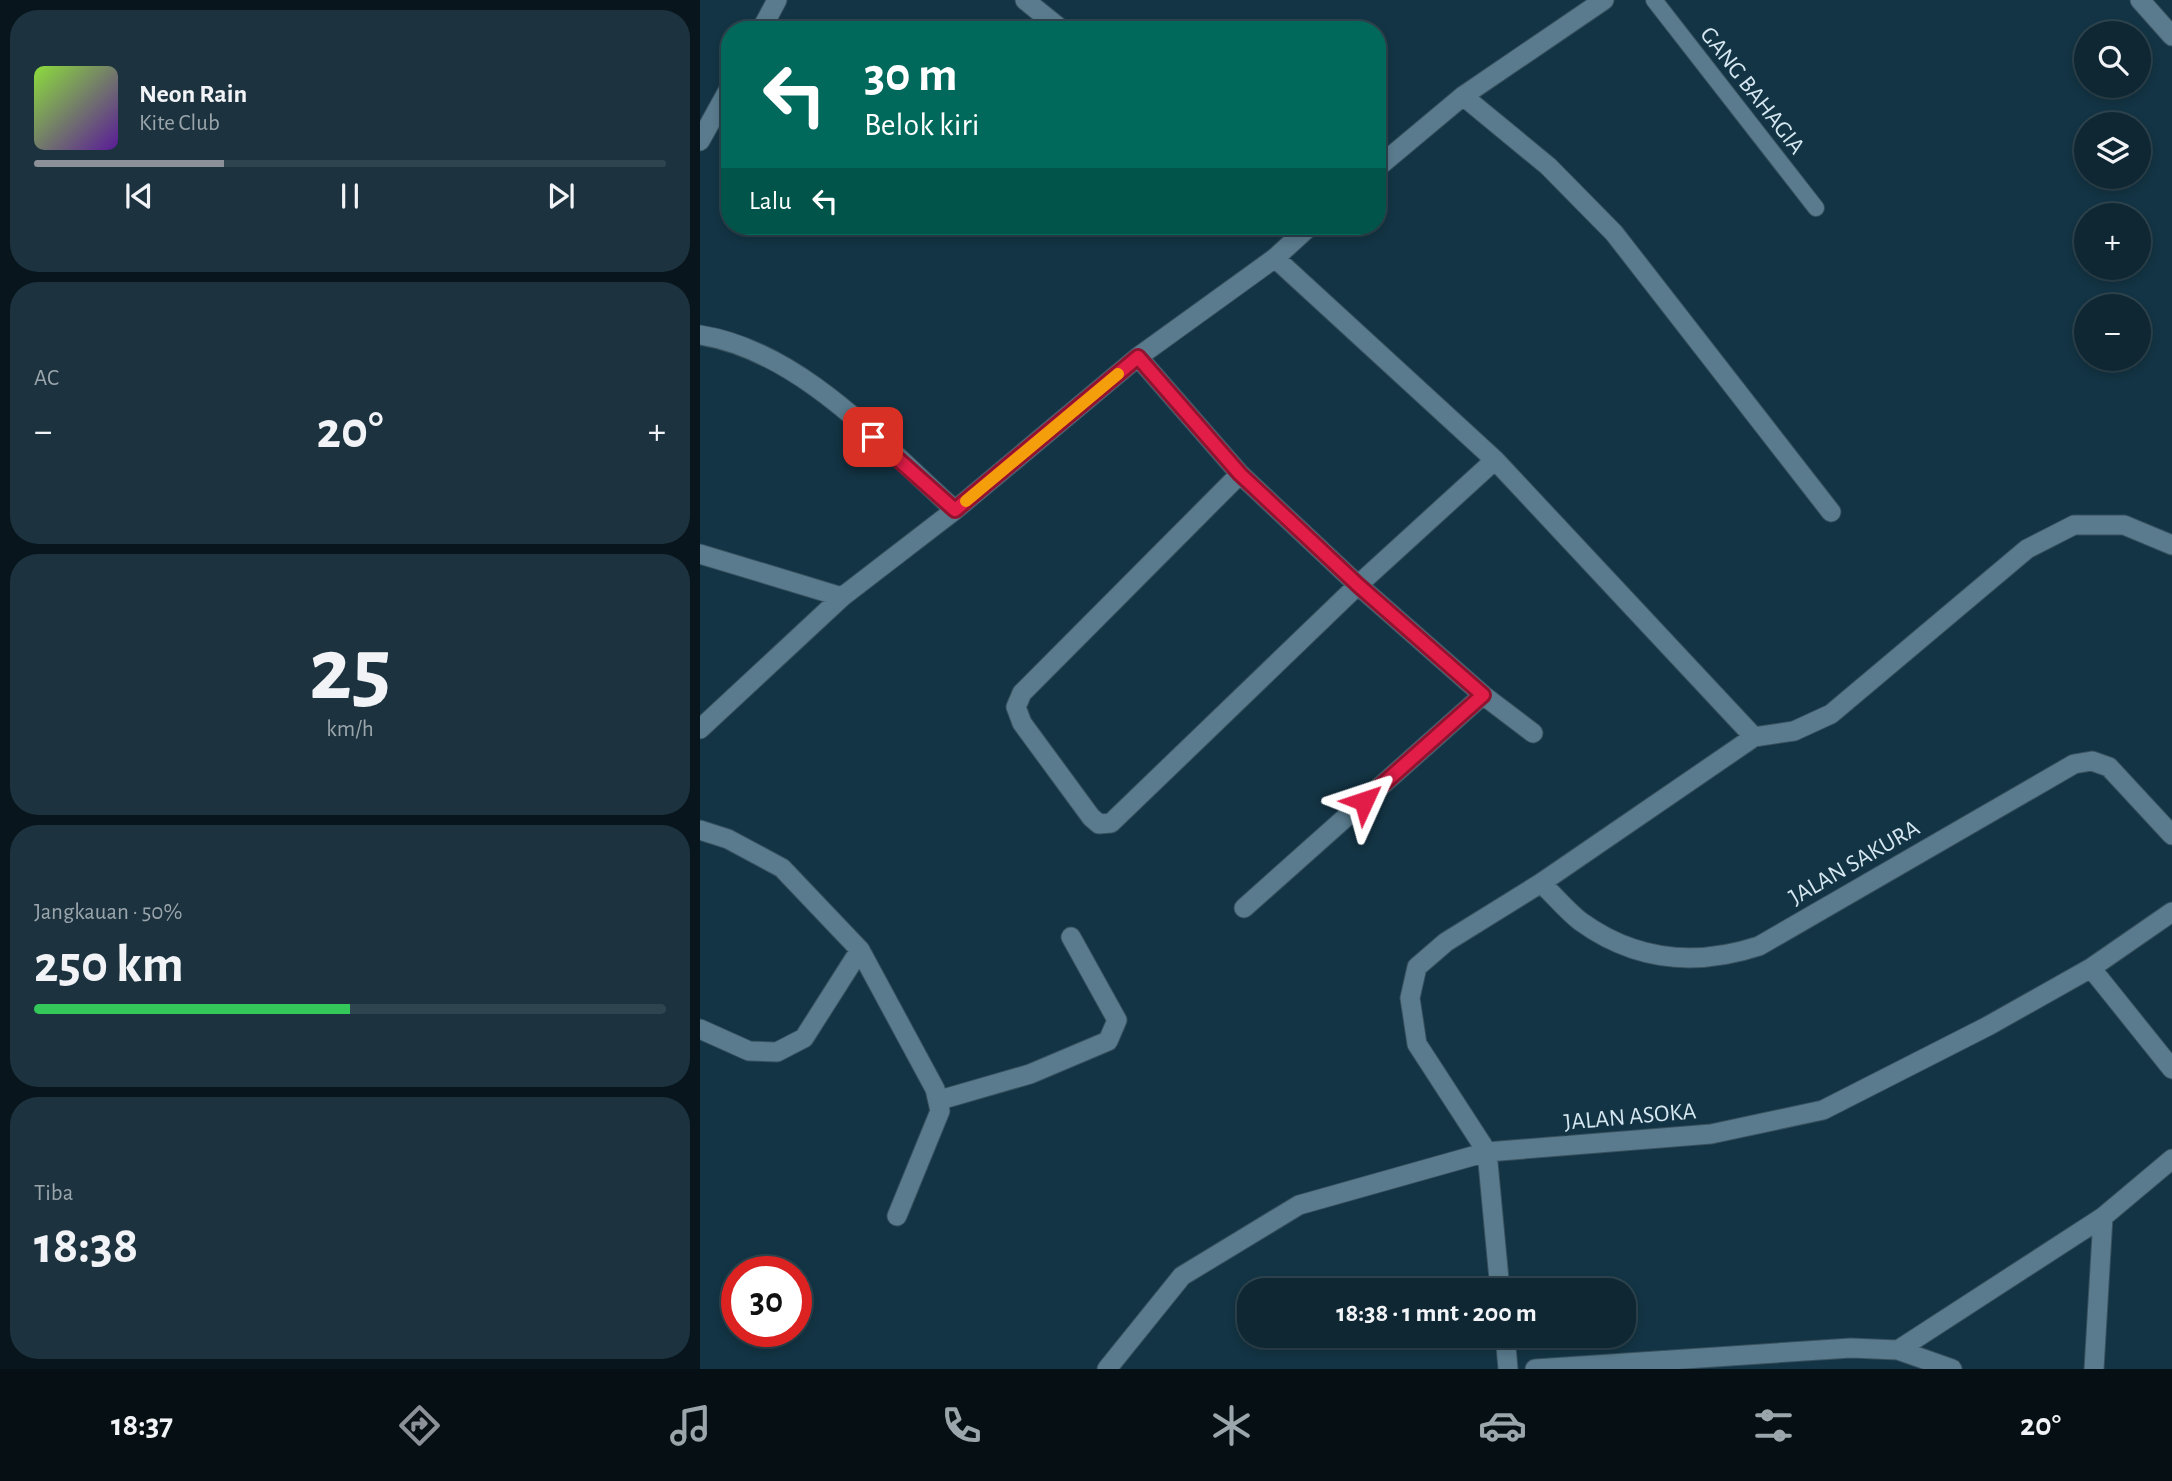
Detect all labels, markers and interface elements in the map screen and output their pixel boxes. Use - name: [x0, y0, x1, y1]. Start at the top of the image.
- map controls: [2074, 21, 2151, 371]
- button: search: [2074, 21, 2151, 98]
- street label: GANG BAHAGIA: [1695, 23, 1809, 159]
- icon: left: [749, 49, 840, 140]
- text: 30 m: [864, 51, 958, 100]
- text: Neon Rain: [139, 81, 247, 107]
- text: Belok kiri: [864, 109, 980, 141]
- text: Kite Club: [139, 112, 220, 135]
- button: layers: [2074, 112, 2151, 189]
- icon: previous: [120, 177, 158, 215]
- icon: pause: [331, 177, 369, 215]
- icon: next: [542, 177, 580, 215]
- icon: left: [806, 182, 844, 220]
- text: Lalu: [749, 188, 792, 214]
- button: +: [2074, 203, 2151, 280]
- button: −: [2074, 294, 2151, 371]
- text: AC: [34, 367, 59, 390]
- text: 20°: [317, 405, 383, 457]
- pin: [843, 407, 903, 467]
- text: −: [34, 413, 52, 451]
- text: +: [648, 413, 666, 451]
- icon: arrive: [854, 418, 892, 456]
- text: 25: [309, 625, 391, 716]
- text: km/h: [326, 718, 374, 741]
- position arrow: [1327, 764, 1401, 838]
- street label: JALAN SAKURA: [1785, 816, 1924, 910]
- text: Jangkauan · 50%: [34, 901, 182, 924]
- text: 250 km: [34, 939, 184, 991]
- street label: JALAN ASOKA: [1563, 1099, 1697, 1135]
- text: Tiba: [34, 1182, 73, 1205]
- text: 18:38: [34, 1220, 138, 1272]
- speed limit sign: 30: [721, 1256, 812, 1347]
- text: 18:38 · 1 mnt · 200 m: [1336, 1300, 1537, 1326]
- icon: directions: [395, 1401, 444, 1450]
- icon: music: [666, 1401, 715, 1450]
- icon: phone: [937, 1401, 986, 1450]
- icon: climate: [1207, 1401, 1256, 1450]
- icon: car: [1478, 1401, 1527, 1450]
- icon: filters: [1749, 1401, 1798, 1450]
- text: 18:37: [111, 1409, 173, 1441]
- text: 20°: [2020, 1409, 2061, 1441]

